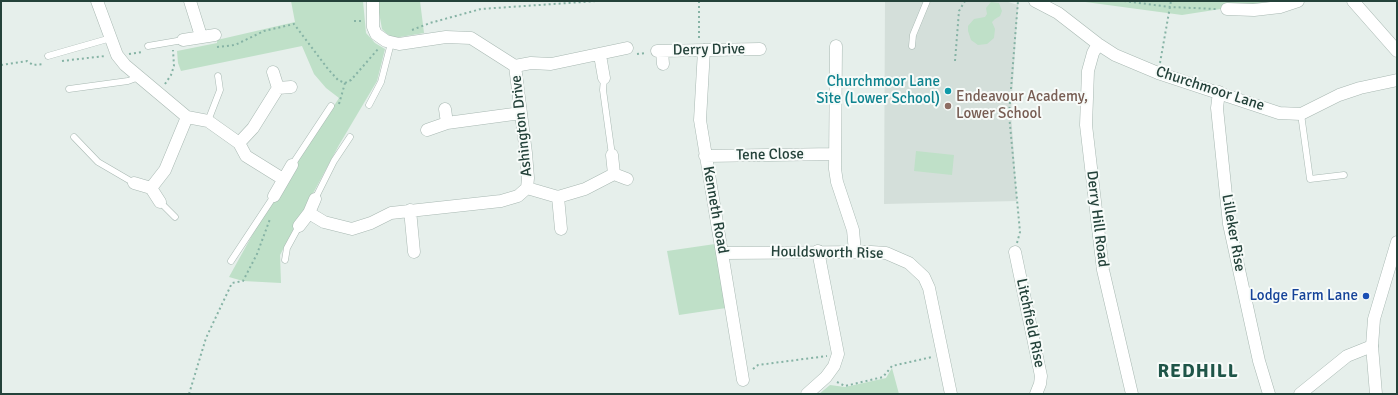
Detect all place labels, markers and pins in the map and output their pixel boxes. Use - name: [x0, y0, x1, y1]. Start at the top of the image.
- place label: Churchmoor Lane Site (Lower School): [816, 73, 940, 108]
- marker: Churchmoor Lane Site (Lower School): [943, 86, 953, 96]
- place label: Endeavour Academy, Lower School: [956, 88, 1088, 123]
- marker: Endeavour Academy, Lower School: [943, 101, 953, 111]
- place label: Lodge Farm Lane: [1249, 287, 1358, 305]
- marker: Lodge Farm Lane: [1361, 291, 1371, 301]

